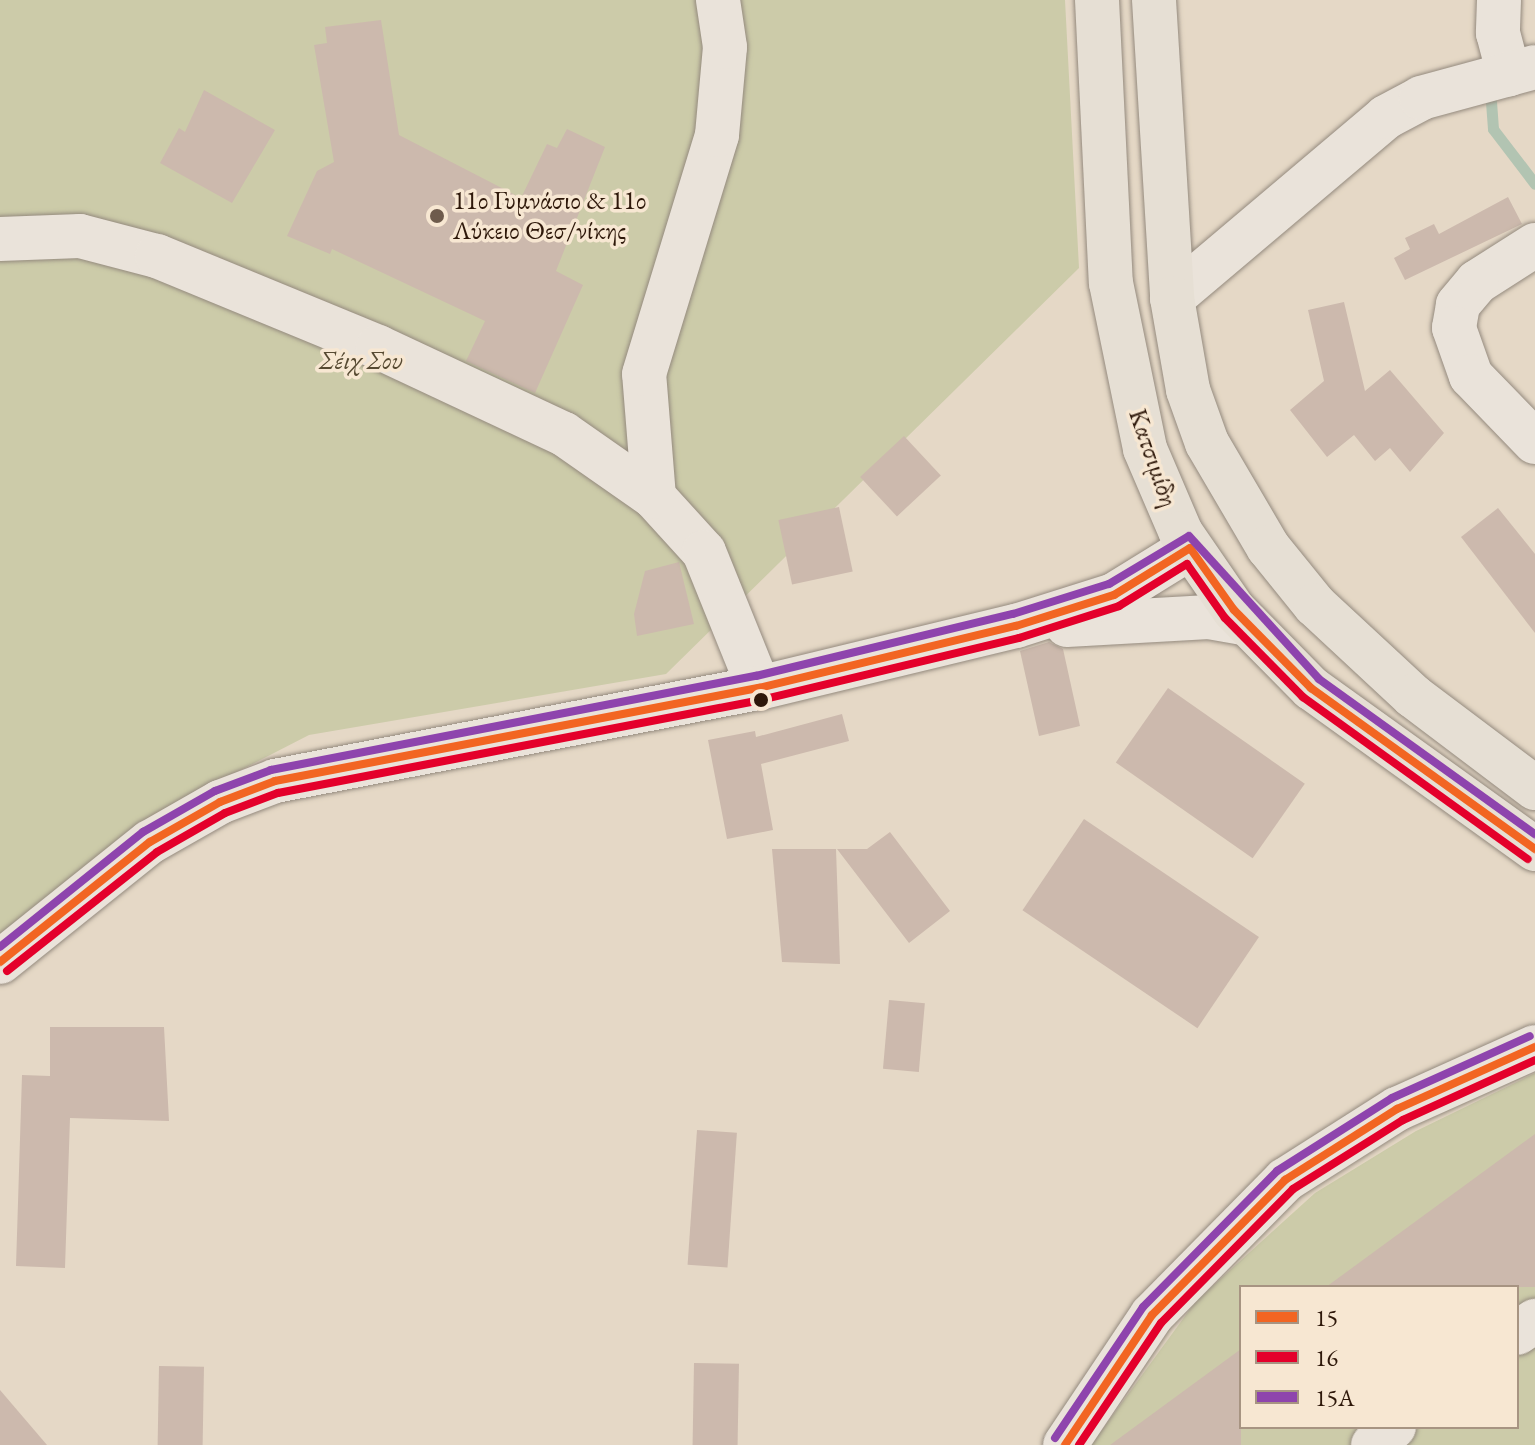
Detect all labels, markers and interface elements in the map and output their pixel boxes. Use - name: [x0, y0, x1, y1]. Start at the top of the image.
- place label: 11ο Γυμνάσιο & 11ο Λύκειο Θεσ/νίκης: [453, 185, 646, 246]
- marker: 11ο Γυμνάσιο & 11ο Λύκειο Θεσ/νίκης: [428, 207, 446, 225]
- park label: Σέιχ Σου: [320, 345, 402, 377]
- street label: Κατσιμίδη: [1122, 405, 1184, 511]
- unlabelled marker: [753, 692, 769, 708]
- legend: [1239, 1285, 1519, 1429]
- text: 15: [1315, 1302, 1338, 1333]
- text: 16: [1315, 1342, 1338, 1373]
- text: 15Α: [1315, 1382, 1355, 1413]

